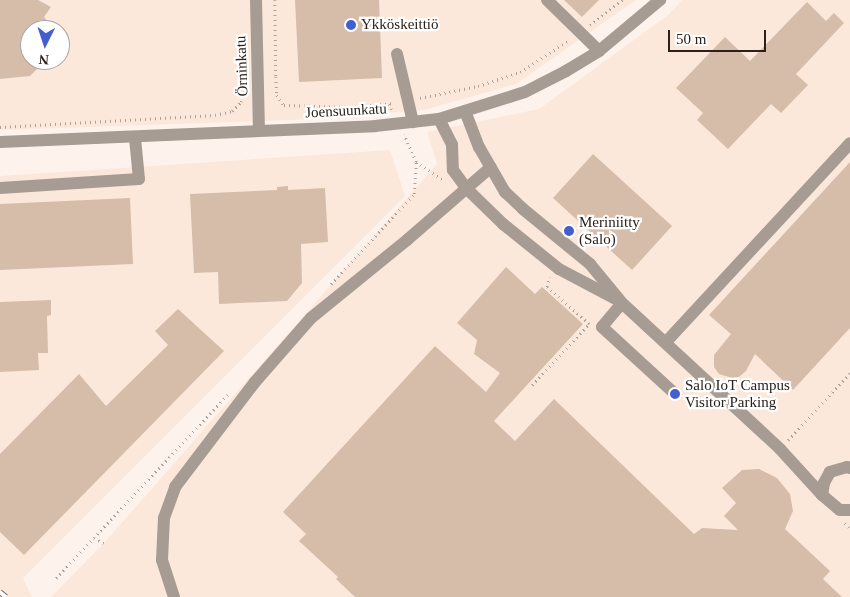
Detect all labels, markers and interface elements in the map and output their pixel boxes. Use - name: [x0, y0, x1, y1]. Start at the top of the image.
- place label: Ykköskeittiö: [361, 16, 438, 34]
- marker: Ykköskeittiö: [345, 19, 357, 31]
- north arrow: [20, 20, 70, 70]
- scale bar: [670, 20, 768, 52]
- text: 50 m: [676, 31, 706, 47]
- street label: Örninkatu: [232, 35, 252, 97]
- text: N: [38, 52, 50, 67]
- street label: Joensuunkatu: [305, 100, 387, 122]
- place label: Meriniitty (Salo): [579, 213, 640, 248]
- marker: Meriniitty (Salo): [563, 225, 575, 237]
- place label: Salo IoT Campus Visitor Parking: [685, 376, 790, 411]
- marker: Salo IoT Campus Visitor Parking: [669, 388, 681, 400]

